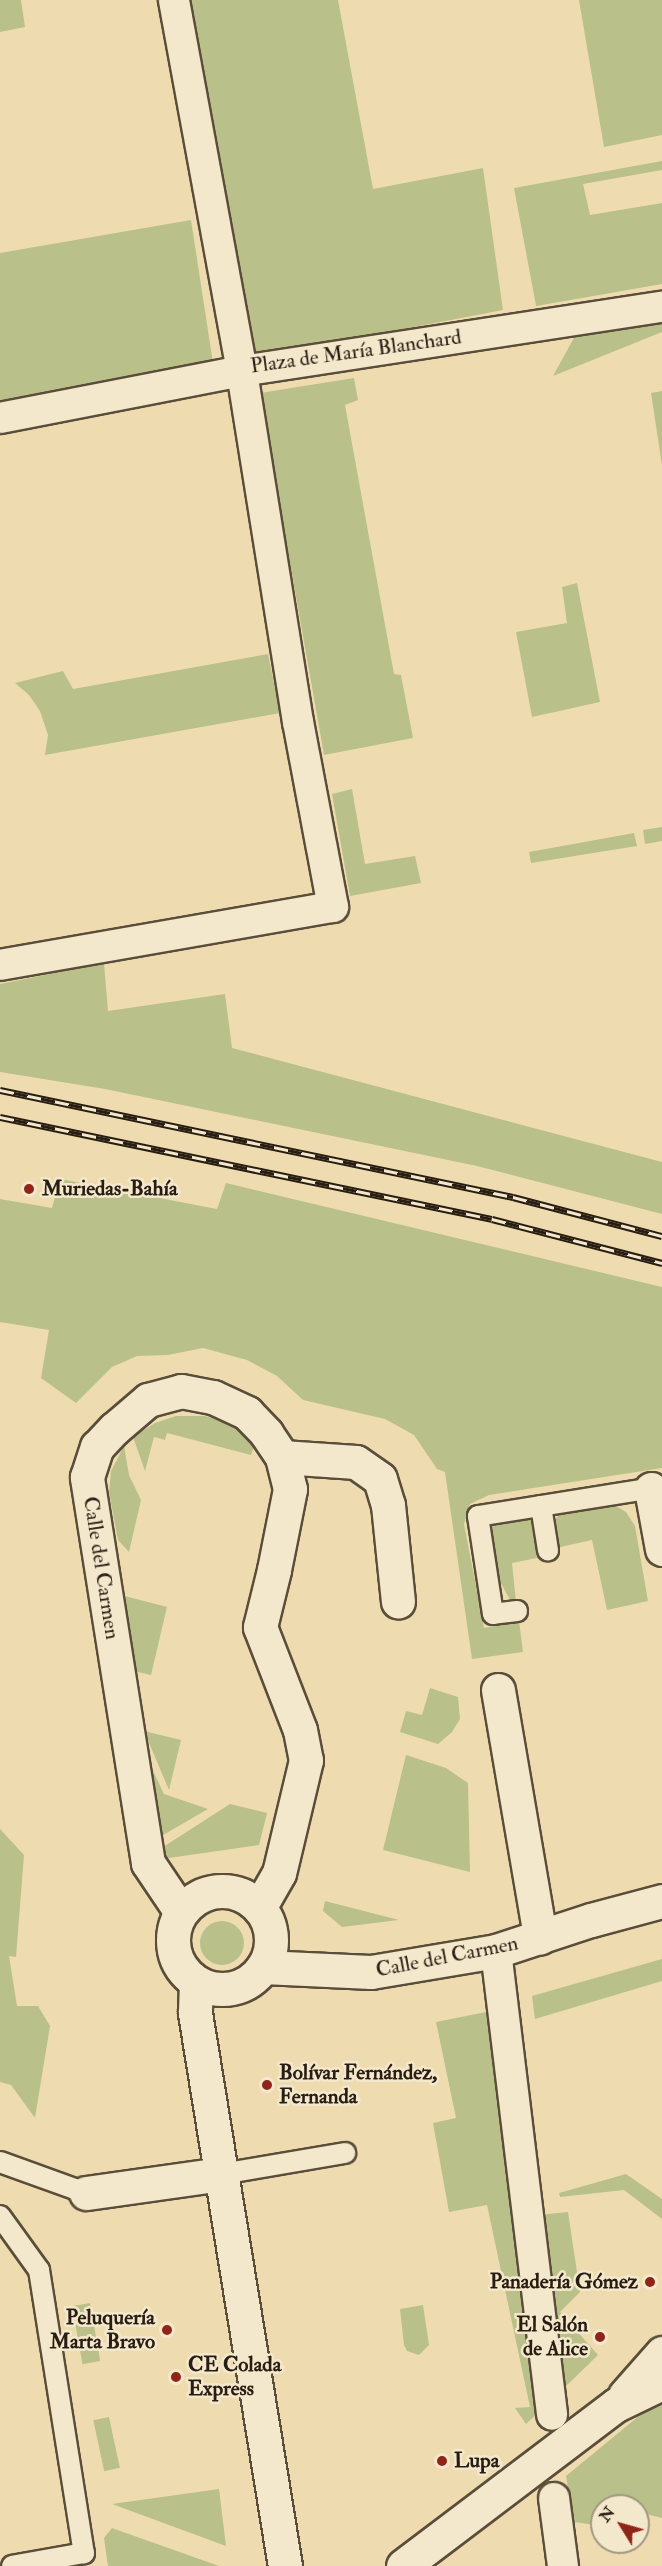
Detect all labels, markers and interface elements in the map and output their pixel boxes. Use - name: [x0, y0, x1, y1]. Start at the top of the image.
- street label: Plaza de María Blanchard: [249, 325, 463, 379]
- place label: Muriedas-Bahía: [42, 1176, 178, 1202]
- marker: Muriedas-Bahía: [20, 1180, 38, 1198]
- street label: Calle del Carmen: [77, 1495, 125, 1641]
- street label: Calle del Carmen: [374, 1931, 520, 1983]
- place label: Bolívar Fernández, Fernanda: [279, 2060, 437, 2110]
- marker: Bolívar Fernández, Fernanda: [260, 2078, 274, 2092]
- place label: Panadería Gómez: [490, 2269, 638, 2295]
- marker: Panadería Gómez: [643, 2275, 657, 2289]
- place label: Peluquería Marta Bravo: [50, 2305, 155, 2355]
- place label: El Salón de Alice: [517, 2312, 588, 2362]
- marker: Peluquería Marta Bravo: [160, 2323, 174, 2337]
- marker: El Salón de Alice: [593, 2330, 607, 2344]
- place label: CE Colada Express: [188, 2352, 281, 2402]
- marker: CE Colada Express: [169, 2370, 183, 2384]
- place label: Lupa: [454, 2448, 499, 2474]
- marker: Lupa: [435, 2454, 449, 2468]
- north arrow: [590, 2494, 650, 2554]
- text: N: [595, 2503, 620, 2526]

